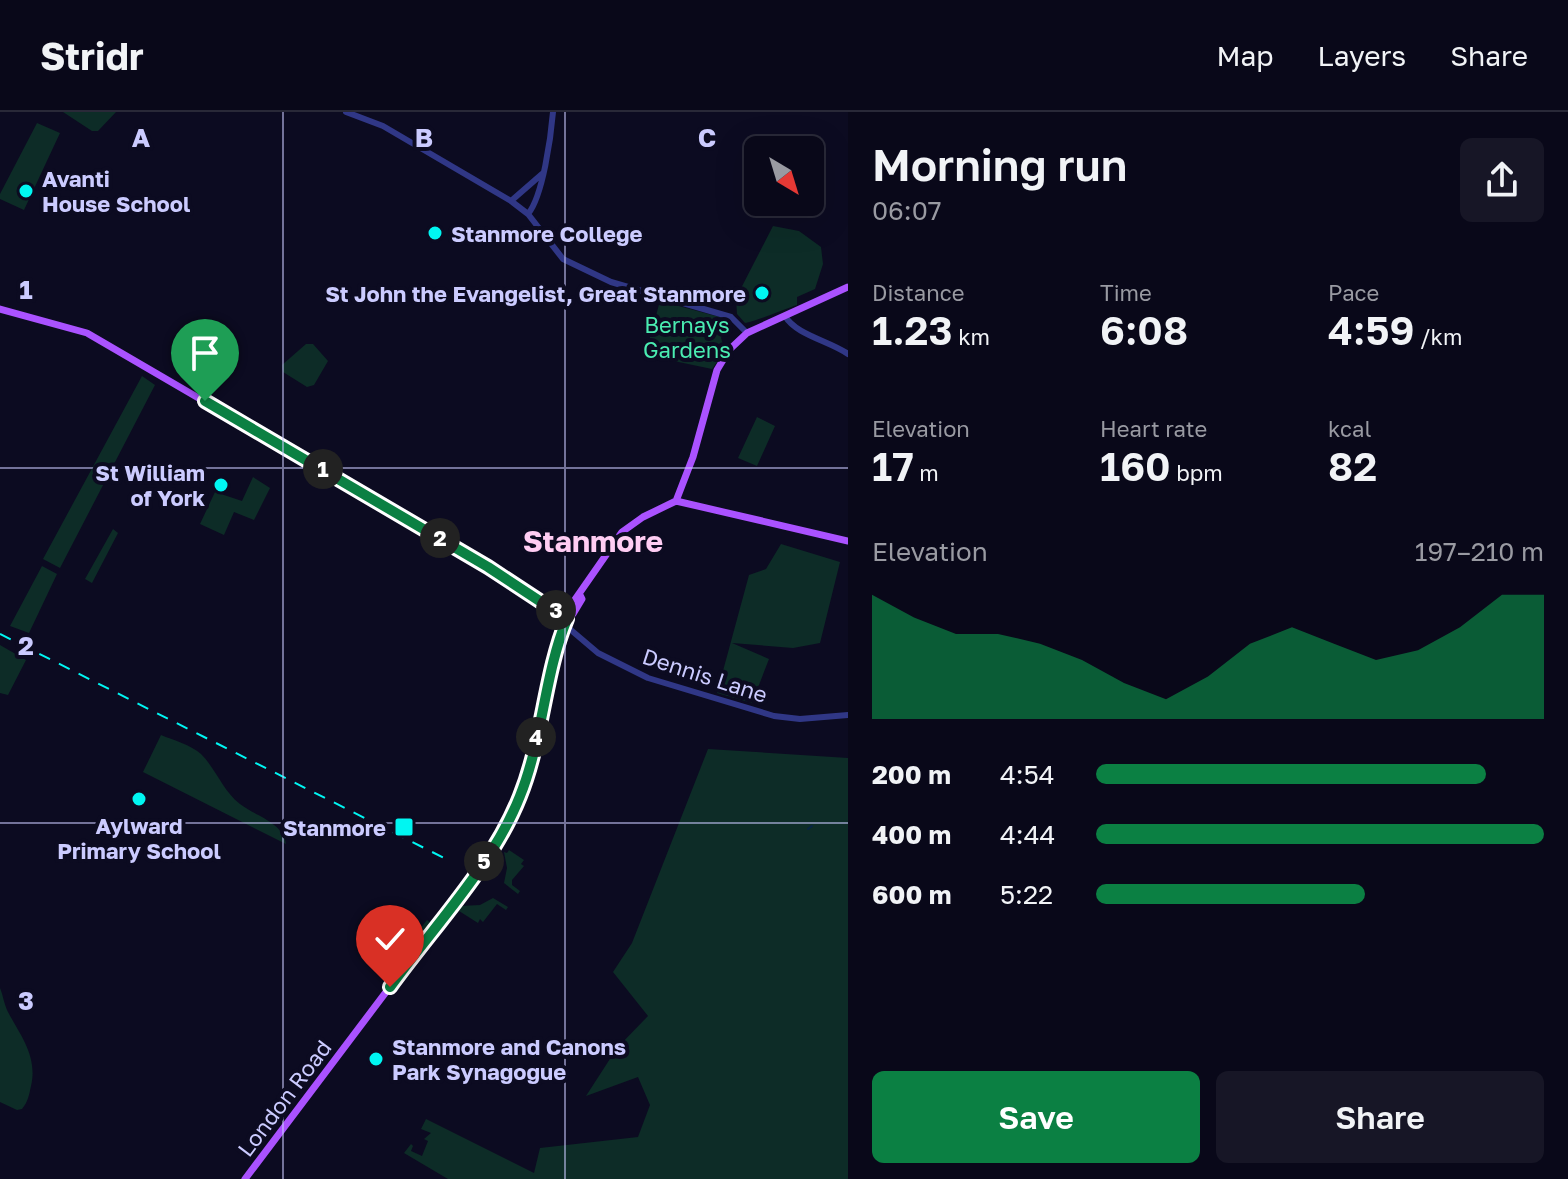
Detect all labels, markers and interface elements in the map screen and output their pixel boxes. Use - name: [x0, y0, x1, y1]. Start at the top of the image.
- text: Stridr: [40, 33, 144, 78]
- text: Map: [1216, 39, 1274, 72]
- text: Layers: [1318, 39, 1406, 72]
- text: Share: [1450, 39, 1528, 72]
- text: A: [132, 122, 151, 153]
- text: B: [415, 122, 433, 153]
- text: C: [698, 122, 716, 153]
- north arrow: [744, 136, 824, 216]
- map controls: [744, 136, 824, 216]
- text: Morning run: [872, 138, 1127, 191]
- button: share: [1460, 138, 1544, 222]
- place label: Avanti House School: [42, 165, 190, 217]
- marker: Avanti House School: [17, 182, 35, 200]
- text: 06:07: [872, 195, 942, 226]
- place label: Stanmore College: [451, 220, 643, 247]
- marker: Stanmore College: [426, 224, 444, 242]
- text: 1: [19, 274, 33, 305]
- text: Distance: [872, 279, 964, 306]
- text: Time: [1100, 279, 1152, 306]
- text: Pace: [1328, 279, 1379, 306]
- place label: St John the Evangelist, Great Stanmore: [325, 280, 746, 307]
- marker: St John the Evangelist, Great Stanmore: [753, 284, 771, 302]
- text: 1.23: [872, 306, 953, 354]
- text: 6:08: [1100, 306, 1188, 354]
- text: 4:59: [1328, 306, 1414, 354]
- park label: Bernays Gardens: [643, 311, 731, 363]
- pin: [171, 319, 239, 401]
- text: km: [953, 323, 990, 350]
- text: /km: [1414, 323, 1462, 350]
- icon: arrive: [183, 331, 227, 375]
- text: Elevation: [872, 415, 970, 442]
- text: Heart rate: [1100, 415, 1207, 442]
- text: kcal: [1328, 415, 1371, 442]
- text: 17: [872, 442, 914, 490]
- text: 160: [1100, 442, 1171, 490]
- text: 82: [1328, 442, 1377, 490]
- pin: 1: [303, 449, 343, 489]
- text: 1: [317, 455, 329, 482]
- place label: St William of York: [95, 459, 205, 511]
- text: m: [914, 459, 939, 486]
- text: bpm: [1171, 459, 1223, 486]
- marker: St William of York: [212, 476, 230, 494]
- pin: 2: [420, 518, 460, 558]
- district label: Stanmore: [523, 523, 663, 559]
- text: 2: [433, 524, 447, 551]
- text: Elevation: [872, 536, 988, 567]
- text: 197–210 m: [1415, 536, 1544, 567]
- pin: 3: [536, 590, 576, 630]
- text: 3: [549, 596, 563, 623]
- text: 2: [18, 630, 34, 661]
- street label: Dennis Lane: [639, 642, 771, 708]
- pin: 4: [516, 717, 556, 757]
- text: 4: [529, 723, 543, 750]
- text: 200 m: [872, 759, 951, 790]
- text: 4:54: [1000, 759, 1055, 790]
- marker: Aylward Primary School: [130, 790, 148, 808]
- place label: Aylward Primary School: [57, 812, 221, 864]
- place label: Stanmore: [283, 814, 386, 841]
- marker: Stanmore: [393, 816, 415, 838]
- text: 400 m: [872, 819, 951, 850]
- text: 4:44: [1000, 819, 1055, 850]
- pin: 5: [464, 841, 504, 881]
- text: 5: [477, 847, 491, 874]
- text: 600 m: [872, 879, 952, 910]
- text: 5:22: [1000, 879, 1053, 910]
- pin: [356, 905, 424, 987]
- icon: check: [368, 917, 412, 961]
- text: 3: [18, 985, 34, 1016]
- place label: Stanmore and Canons Park Synagogue: [392, 1033, 626, 1085]
- street label: London Road: [231, 1034, 337, 1162]
- marker: Stanmore and Canons Park Synagogue: [367, 1050, 385, 1068]
- button: Save: [872, 1071, 1200, 1163]
- button: Share: [1216, 1071, 1544, 1163]

